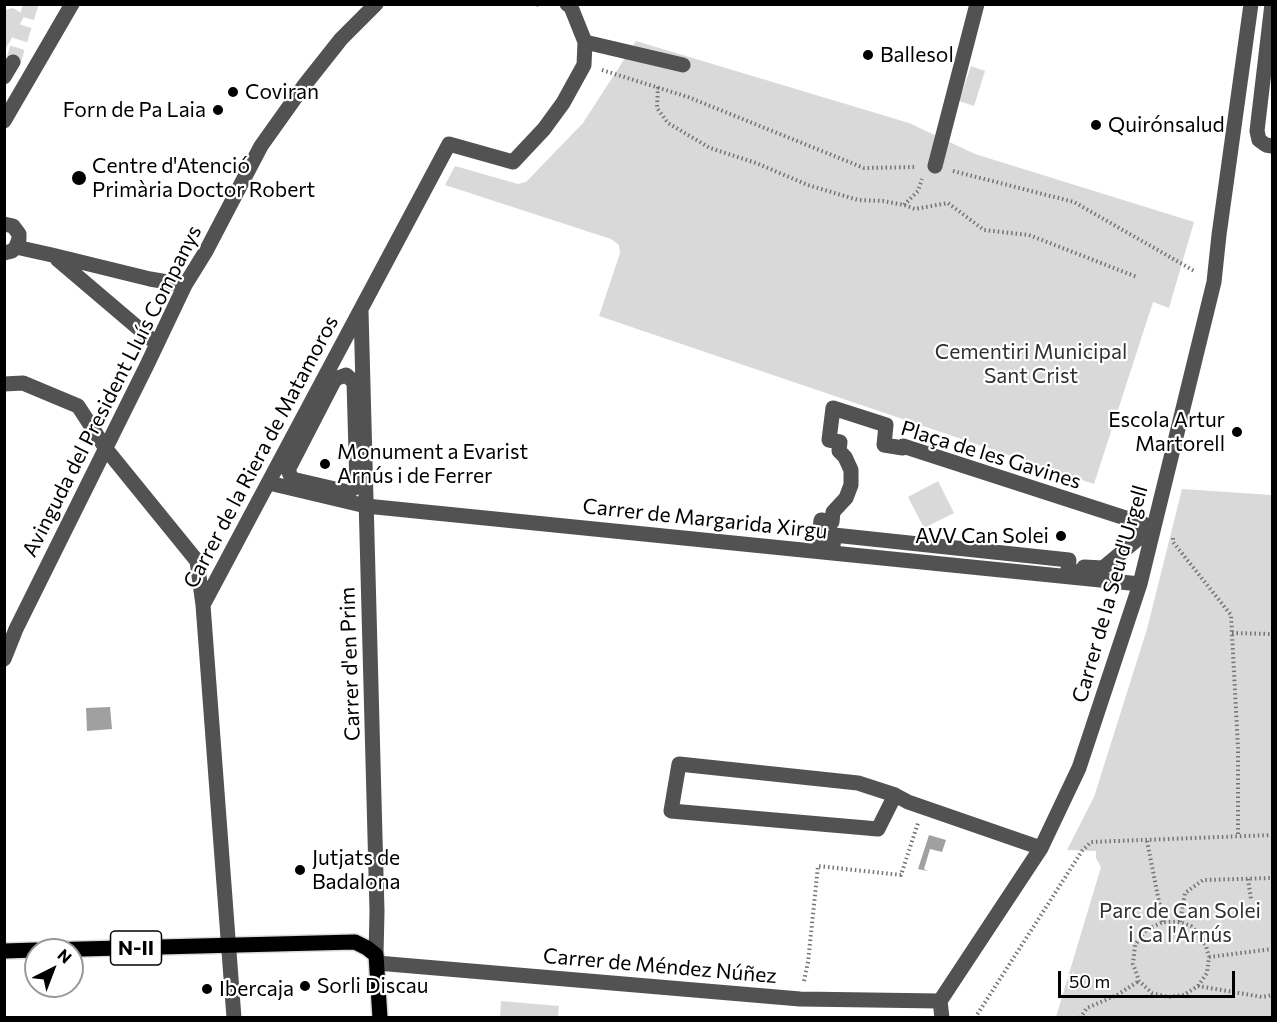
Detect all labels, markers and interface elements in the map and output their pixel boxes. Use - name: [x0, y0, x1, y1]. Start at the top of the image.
- place label: Ballesol: [880, 42, 954, 68]
- marker: Ballesol: [861, 48, 875, 62]
- place label: Coviran: [245, 79, 319, 105]
- marker: Coviran: [226, 85, 240, 99]
- place label: Forn de Pa Laia: [63, 97, 206, 123]
- marker: Forn de Pa Laia: [211, 103, 225, 117]
- place label: Quirónsalud: [1108, 112, 1225, 138]
- marker: Quirónsalud: [1089, 118, 1103, 132]
- place label: Centre d'Atenció Primària Doctor Robert: [92, 153, 315, 203]
- marker: Centre d'Atenció Primària Doctor Robert: [70, 169, 88, 187]
- street label: Avinguda del President Lluís Companys: [17, 221, 207, 561]
- street label: Carrer de la Riera de Matamoros: [178, 311, 344, 593]
- park label: Cementiri Municipal Sant Crist: [935, 339, 1127, 389]
- place label: Escola Artur Martorell: [1108, 407, 1225, 457]
- street label: Plaça de les Gavines: [898, 416, 1084, 494]
- marker: Escola Artur Martorell: [1230, 425, 1244, 439]
- place label: Monument a Evarist Arnús i de Ferrer: [337, 439, 528, 489]
- marker: Monument a Evarist Arnús i de Ferrer: [318, 457, 332, 471]
- street label: Carrer de la Seu d'Urgell: [1067, 482, 1153, 706]
- street label: Carrer de Margarida Xirgu: [581, 494, 829, 544]
- place label: AVV Can Solei: [915, 523, 1049, 549]
- marker: AVV Can Solei: [1054, 529, 1068, 543]
- street label: Carrer d'en Prim: [335, 587, 365, 741]
- place label: Jutjats de Badalona: [312, 845, 401, 895]
- marker: Jutjats de Badalona: [293, 863, 307, 877]
- park label: Parc de Can Solei i Ca l'Arnús: [1099, 898, 1261, 948]
- road number: N-II: [110, 931, 162, 965]
- north arrow: [24, 938, 84, 998]
- street label: Carrer de Méndez Núñez: [542, 943, 778, 989]
- text: N: [54, 945, 76, 967]
- scale bar: [1061, 959, 1238, 997]
- text: 50 m: [1069, 970, 1110, 992]
- place label: Sorli Discau: [317, 973, 429, 999]
- place label: Ibercaja: [219, 976, 294, 1002]
- marker: Sorli Discau: [298, 979, 312, 993]
- marker: Ibercaja: [200, 982, 214, 996]

